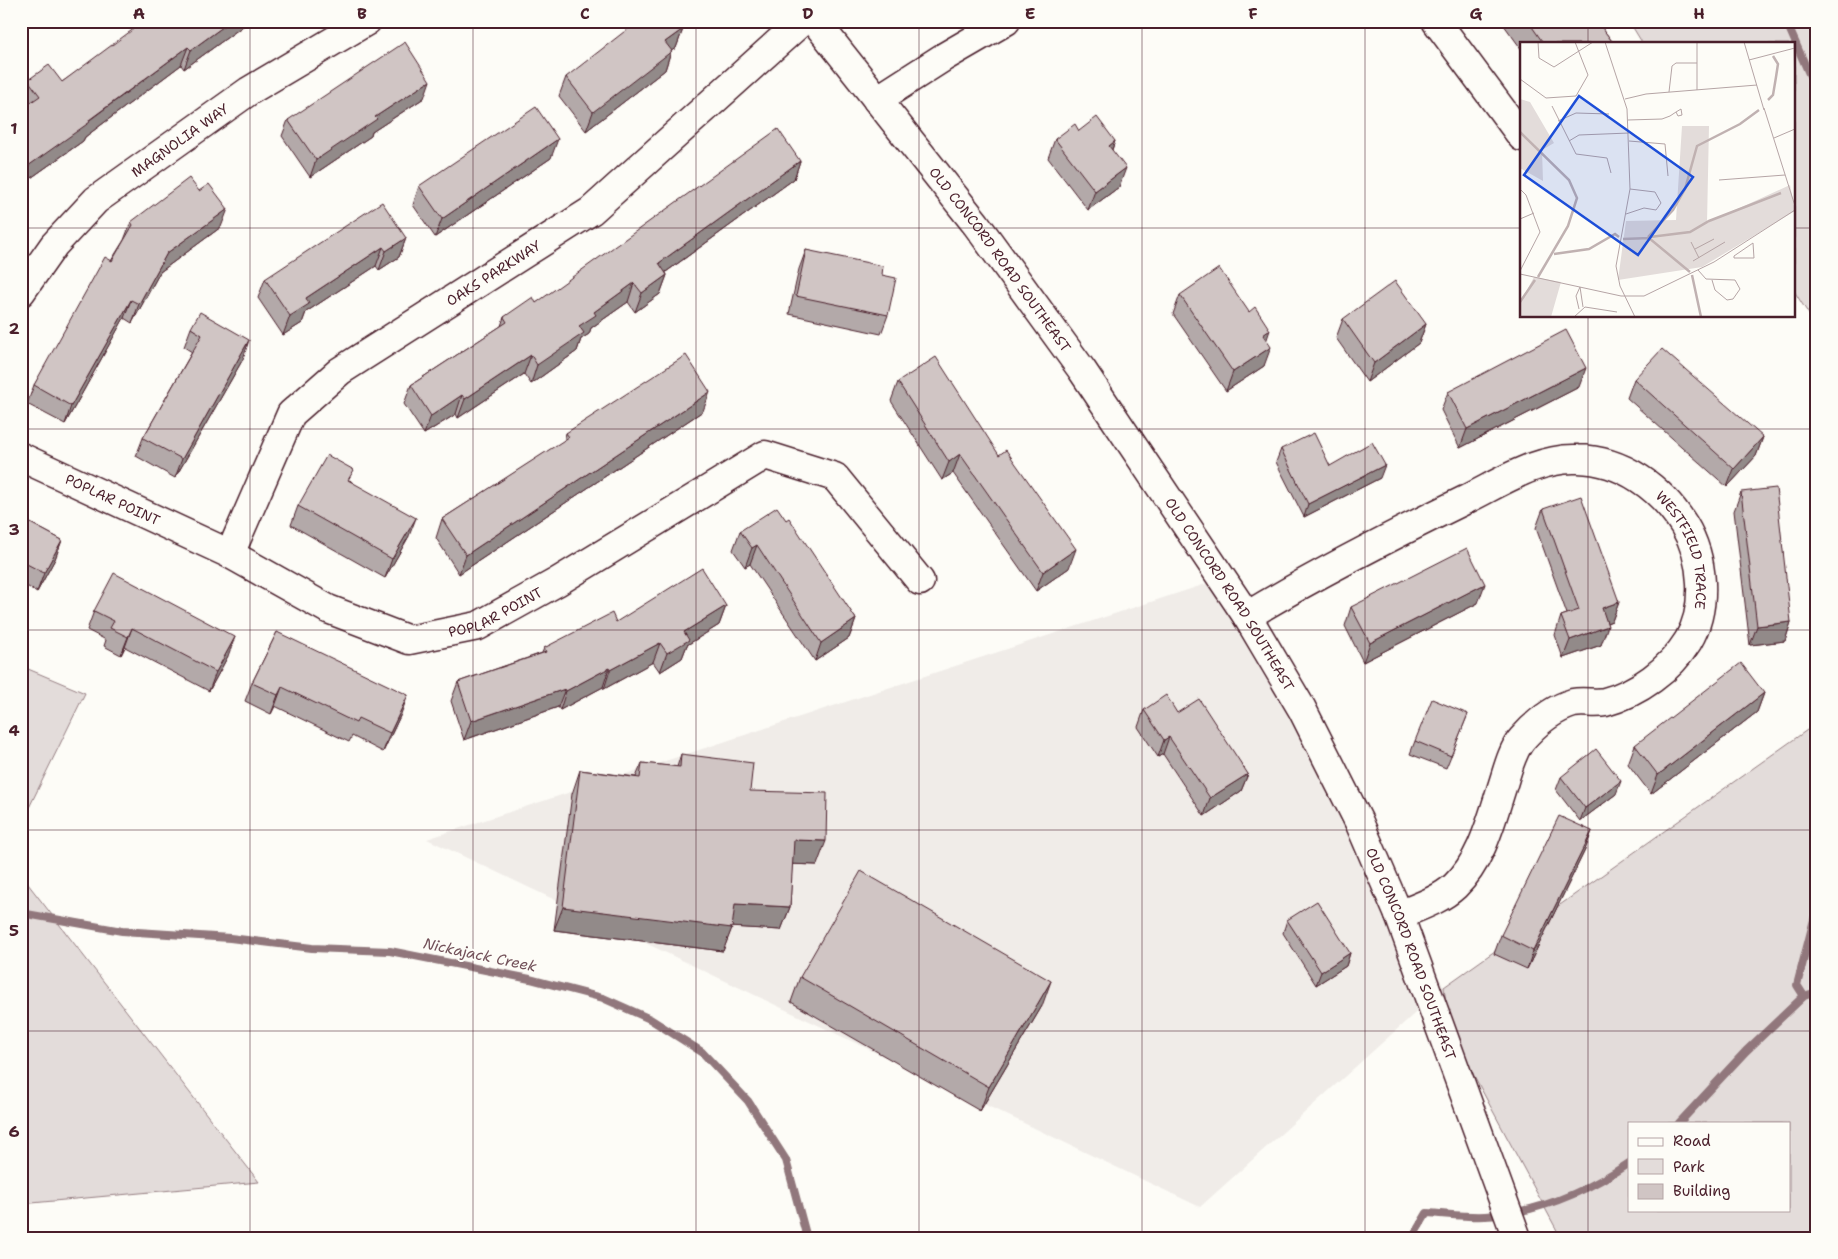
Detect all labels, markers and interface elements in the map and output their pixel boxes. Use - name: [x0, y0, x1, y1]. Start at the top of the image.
- text: A: [133, 3, 145, 24]
- text: B: [357, 3, 367, 24]
- text: C: [580, 3, 590, 24]
- text: D: [802, 3, 814, 24]
- text: E: [1025, 3, 1035, 24]
- text: F: [1248, 3, 1258, 24]
- text: G: [1470, 3, 1483, 24]
- text: H: [1693, 3, 1705, 24]
- inset map: [1520, 42, 1796, 318]
- street label: MAGNOLIA WAY: [128, 99, 233, 181]
- text: 1: [10, 118, 18, 139]
- street label: OLD CONCORD ROAD SOUTHEAST: [925, 163, 1075, 356]
- street label: OAKS PARKWAY: [443, 236, 545, 310]
- text: 2: [8, 318, 20, 339]
- street label: POPLAR POINT: [62, 470, 163, 529]
- street label: WESTFIELD TRACE: [1652, 487, 1710, 611]
- street label: OLD CONCORD ROAD SOUTHEAST: [1161, 494, 1298, 694]
- text: 3: [8, 519, 20, 540]
- street label: POPLAR POINT: [447, 583, 546, 641]
- text: 4: [8, 720, 20, 741]
- street label: OLD CONCORD ROAD SOUTHEAST: [1362, 845, 1460, 1063]
- text: 5: [9, 920, 19, 941]
- water label: Nickajack Creek: [421, 933, 539, 977]
- text: 6: [8, 1121, 20, 1142]
- legend: [1628, 1122, 1790, 1212]
- text: Road: [1673, 1131, 1711, 1151]
- text: Park: [1673, 1157, 1705, 1177]
- text: Building: [1673, 1181, 1730, 1201]

